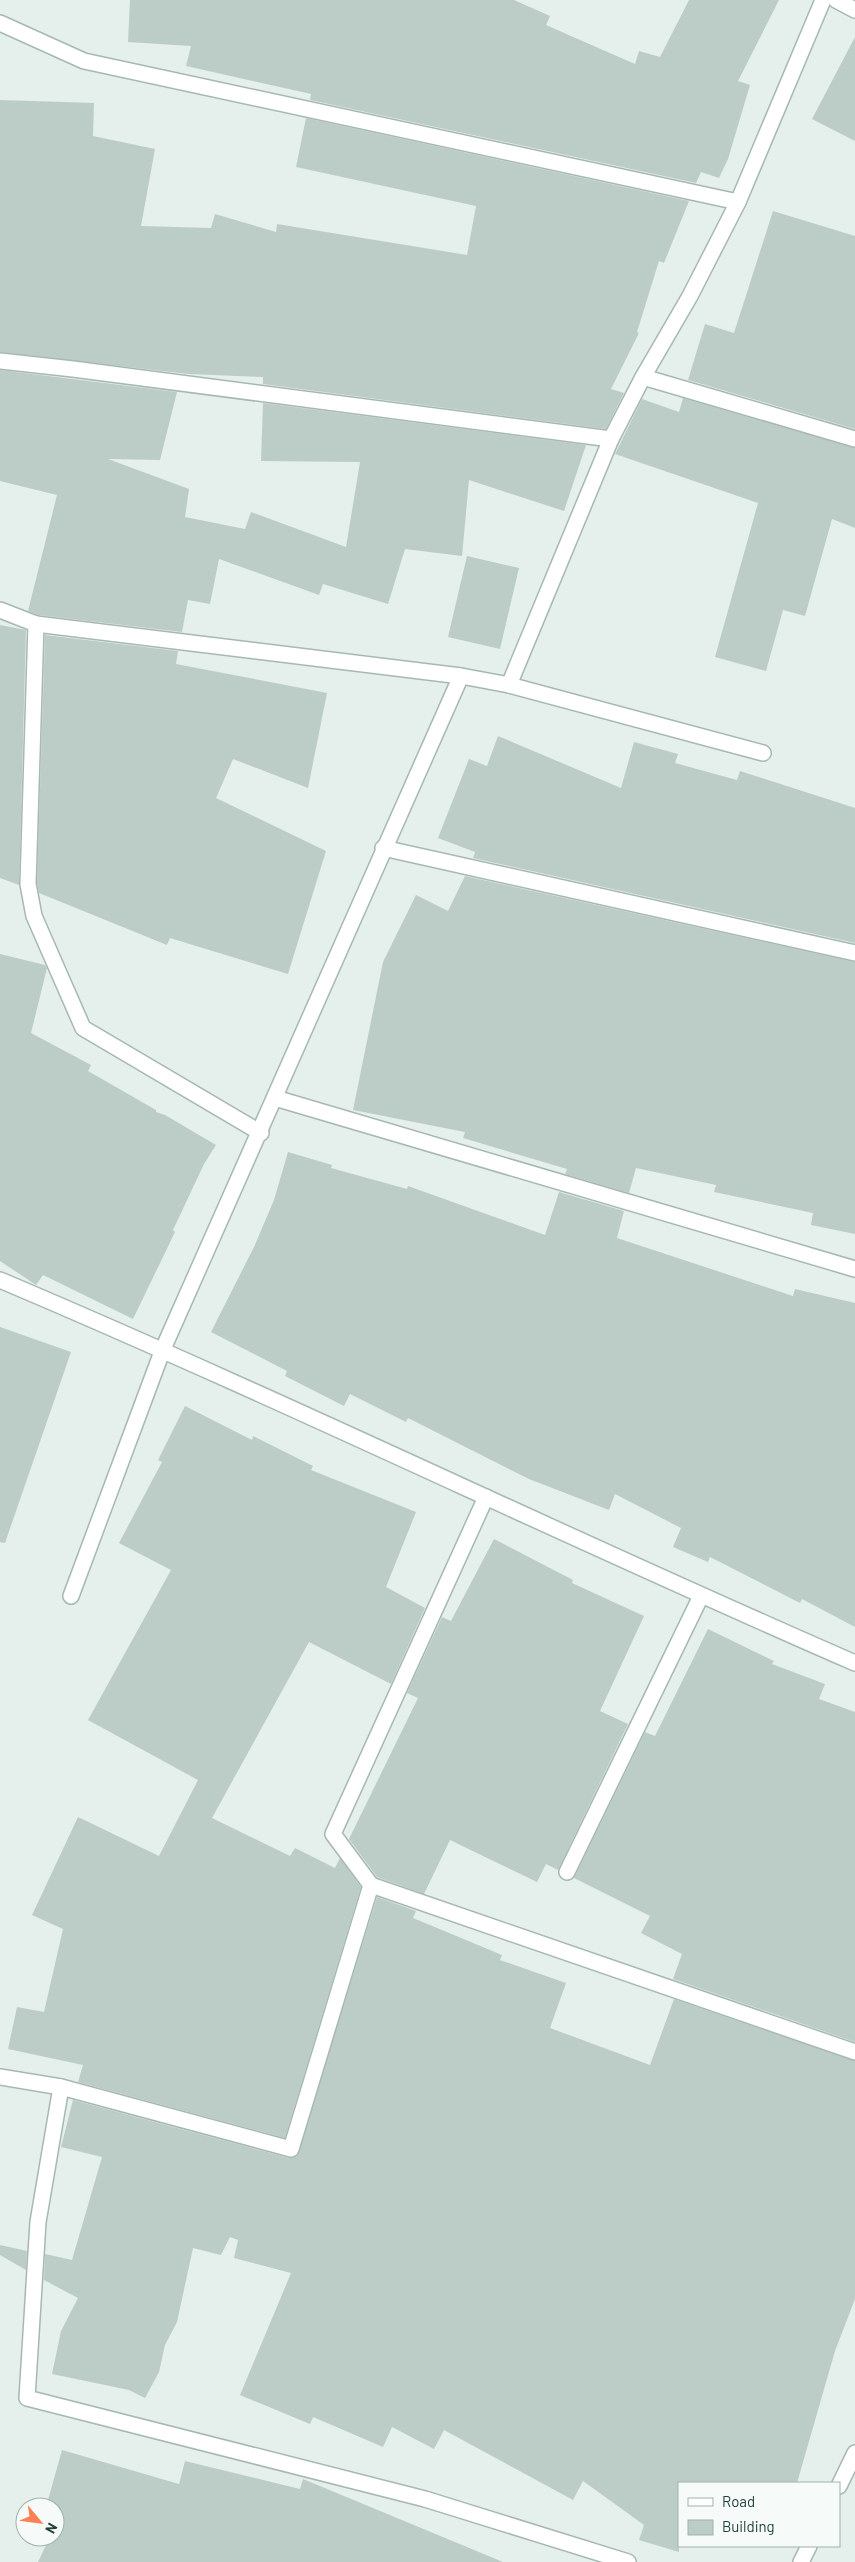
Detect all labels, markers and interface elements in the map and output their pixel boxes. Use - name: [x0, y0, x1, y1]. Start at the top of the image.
- legend: [678, 2482, 840, 2547]
- text: Road: [722, 2492, 755, 2510]
- north arrow: [15, 2497, 65, 2547]
- text: Building: [722, 2517, 775, 2535]
- text: N: [42, 2520, 61, 2537]

